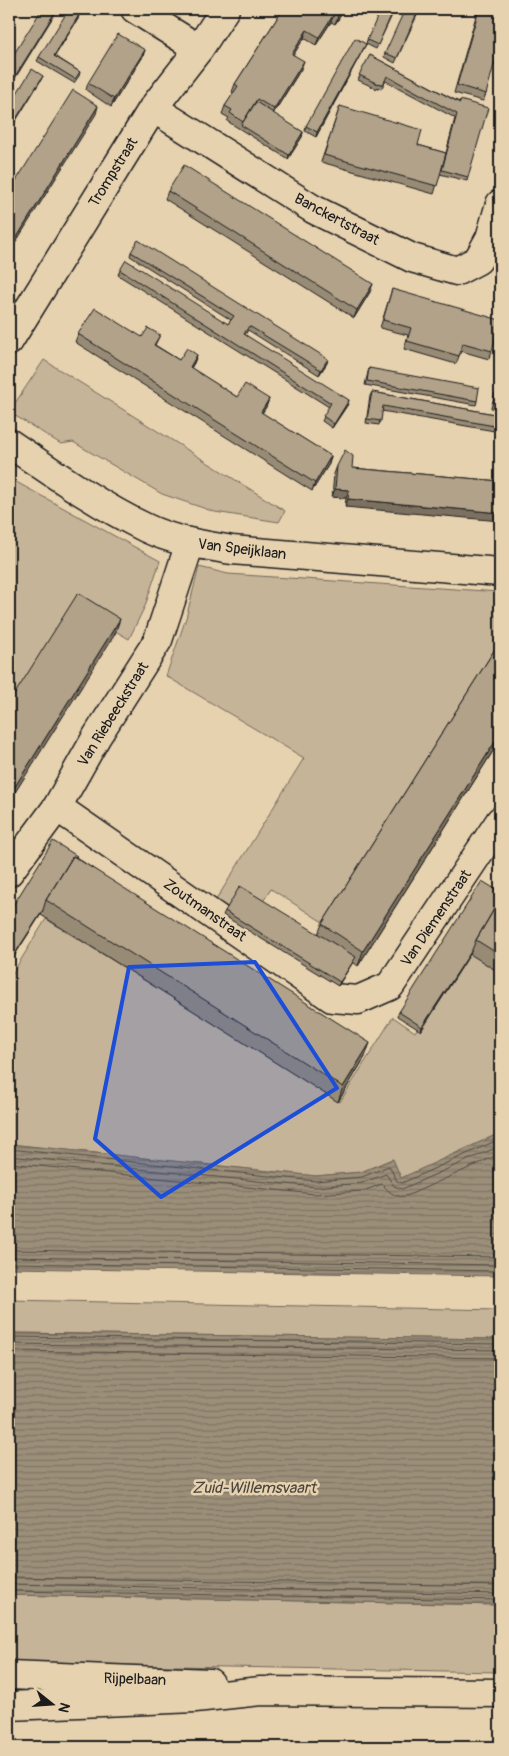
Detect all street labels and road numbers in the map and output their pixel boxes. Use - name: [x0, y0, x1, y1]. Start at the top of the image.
- street label: Trompstraat: [85, 133, 143, 211]
- street label: Banckertstraat: [291, 189, 383, 250]
- street label: Van Speijklaan: [197, 535, 287, 564]
- street label: Van Riebeeckstraat: [74, 658, 154, 770]
- street label: Van Diemenstraat: [397, 865, 476, 970]
- street label: Zoutmanstraat: [160, 875, 251, 947]
- street label: Rijpelbaan: [103, 1669, 167, 1690]

